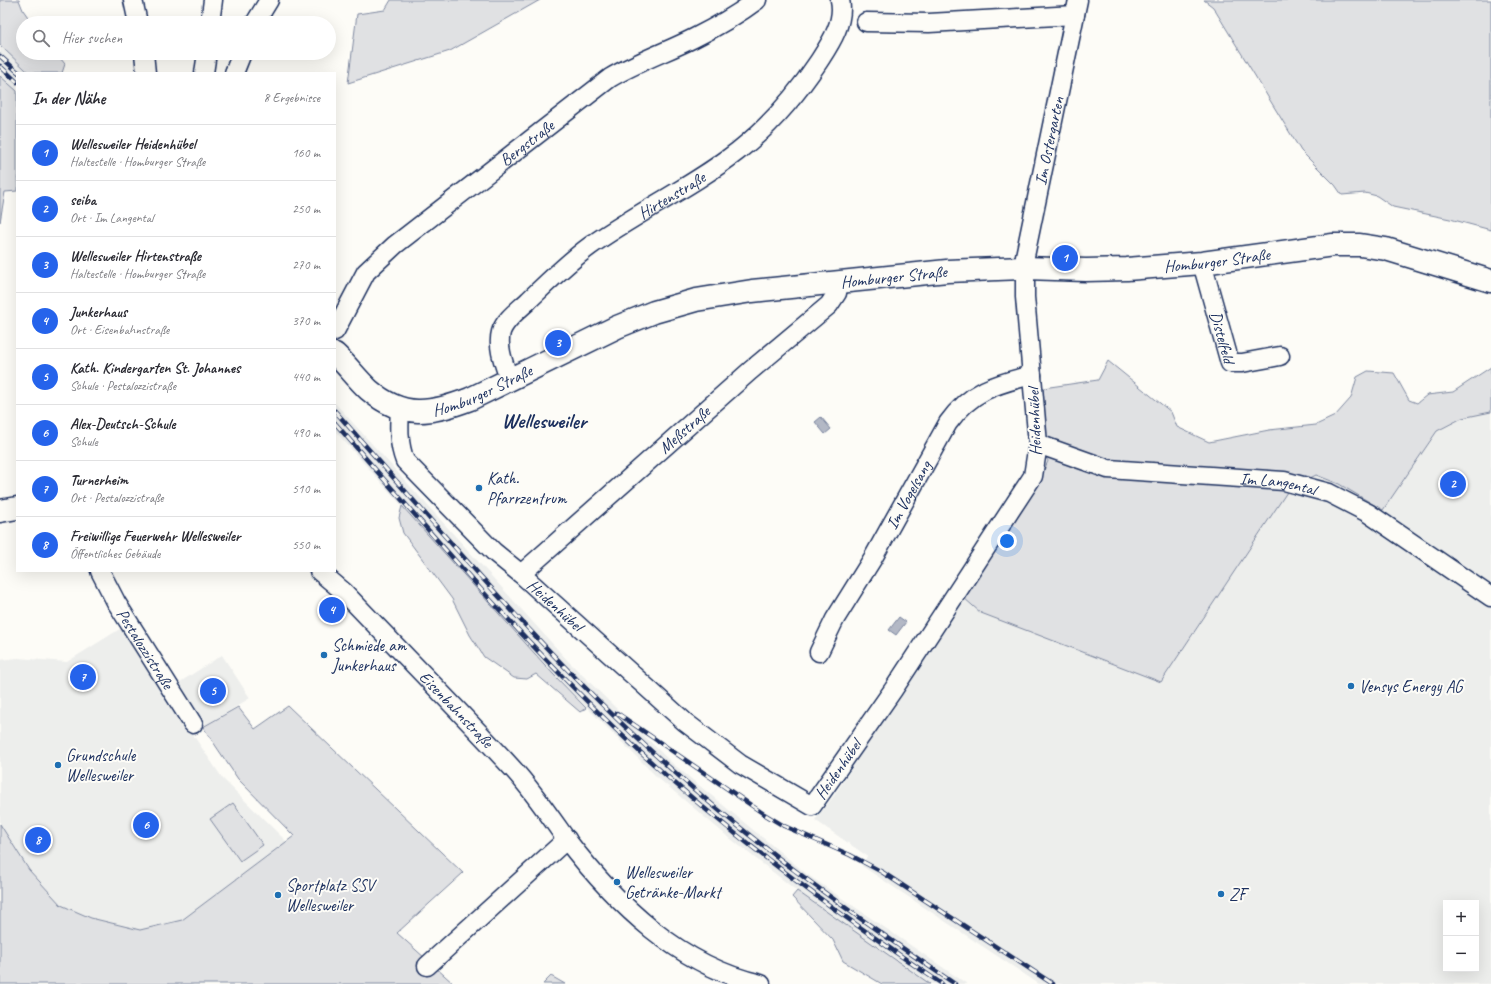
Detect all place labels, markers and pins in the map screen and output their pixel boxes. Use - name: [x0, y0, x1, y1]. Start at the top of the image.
- pin: 1: [1052, 243, 1078, 273]
- pin: 3: [545, 328, 571, 358]
- place label: Kath. Pfarrzentrum: [487, 468, 568, 509]
- pin: 2: [1440, 469, 1466, 499]
- marker: Kath. Pfarrzentrum: [474, 483, 484, 493]
- pin: 4: [319, 595, 345, 625]
- place label: Schmiede am Junkerhaus: [331, 635, 408, 676]
- marker: Schmiede am Junkerhaus: [319, 650, 329, 660]
- pin: 7: [70, 662, 96, 692]
- pin: 5: [200, 676, 226, 706]
- place label: Vensys Energy AG: [1359, 676, 1464, 697]
- marker: Vensys Energy AG: [1346, 681, 1356, 691]
- place label: Grundschule Wellesweiler: [66, 745, 137, 786]
- marker: Grundschule Wellesweiler: [53, 760, 63, 770]
- pin: 6: [133, 810, 159, 840]
- pin: 8: [25, 825, 51, 855]
- place label: Wellesweiler Getränke-Markt: [625, 862, 723, 903]
- place label: Sportplatz SSV Wellesweiler: [286, 875, 378, 916]
- marker: Wellesweiler Getränke-Markt: [612, 877, 622, 887]
- place label: ZF: [1229, 884, 1250, 905]
- marker: ZF: [1216, 889, 1226, 899]
- marker: Sportplatz SSV Wellesweiler: [273, 890, 283, 900]

